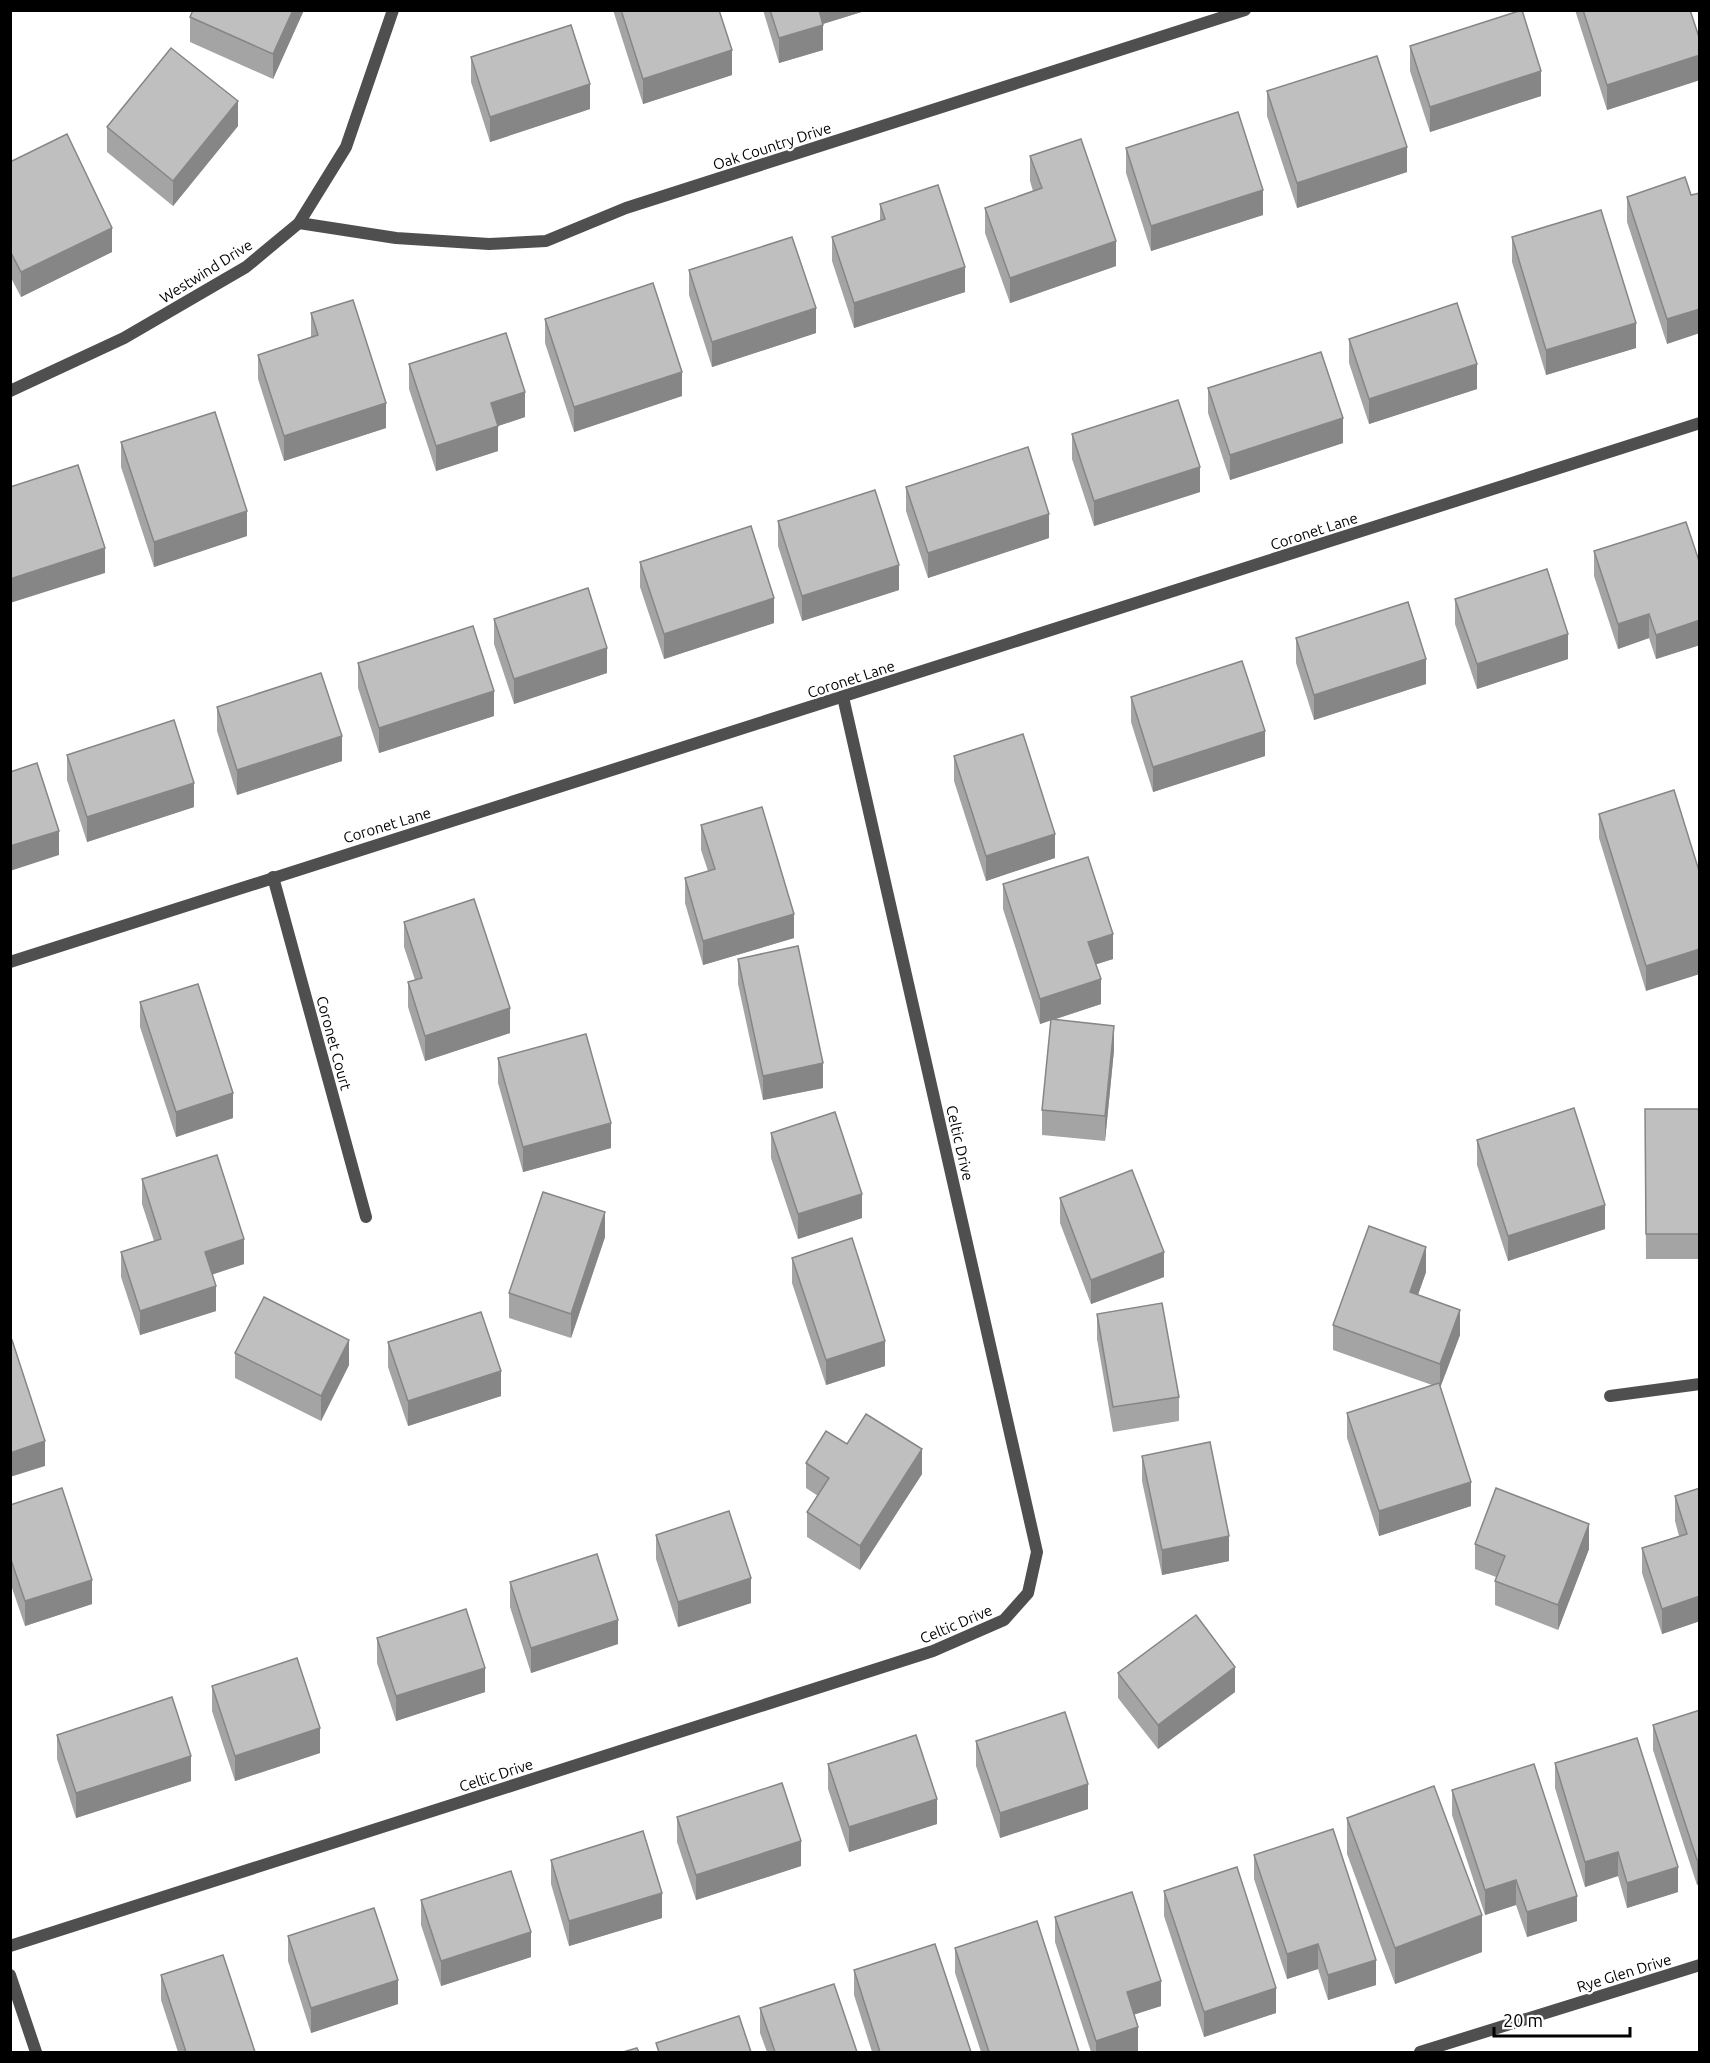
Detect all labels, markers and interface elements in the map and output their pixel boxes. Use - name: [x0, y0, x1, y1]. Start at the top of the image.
- street label: Oak Country Drive: [711, 119, 833, 173]
- street label: Westwind Drive: [157, 236, 255, 306]
- street label: Coronet Lane: [1268, 509, 1360, 553]
- street label: Coronet Lane: [805, 657, 897, 701]
- street label: Coronet Lane: [341, 804, 433, 846]
- street label: Coronet Court: [313, 994, 355, 1092]
- street label: Celtic Drive: [943, 1104, 977, 1182]
- street label: Celtic Drive: [917, 1601, 995, 1647]
- street label: Celtic Drive: [457, 1755, 535, 1795]
- street label: Rye Glen Drive: [1575, 1951, 1673, 1995]
- scale bar: [1494, 2000, 1630, 2038]
- text: 20 m: [1503, 2010, 1543, 2030]

